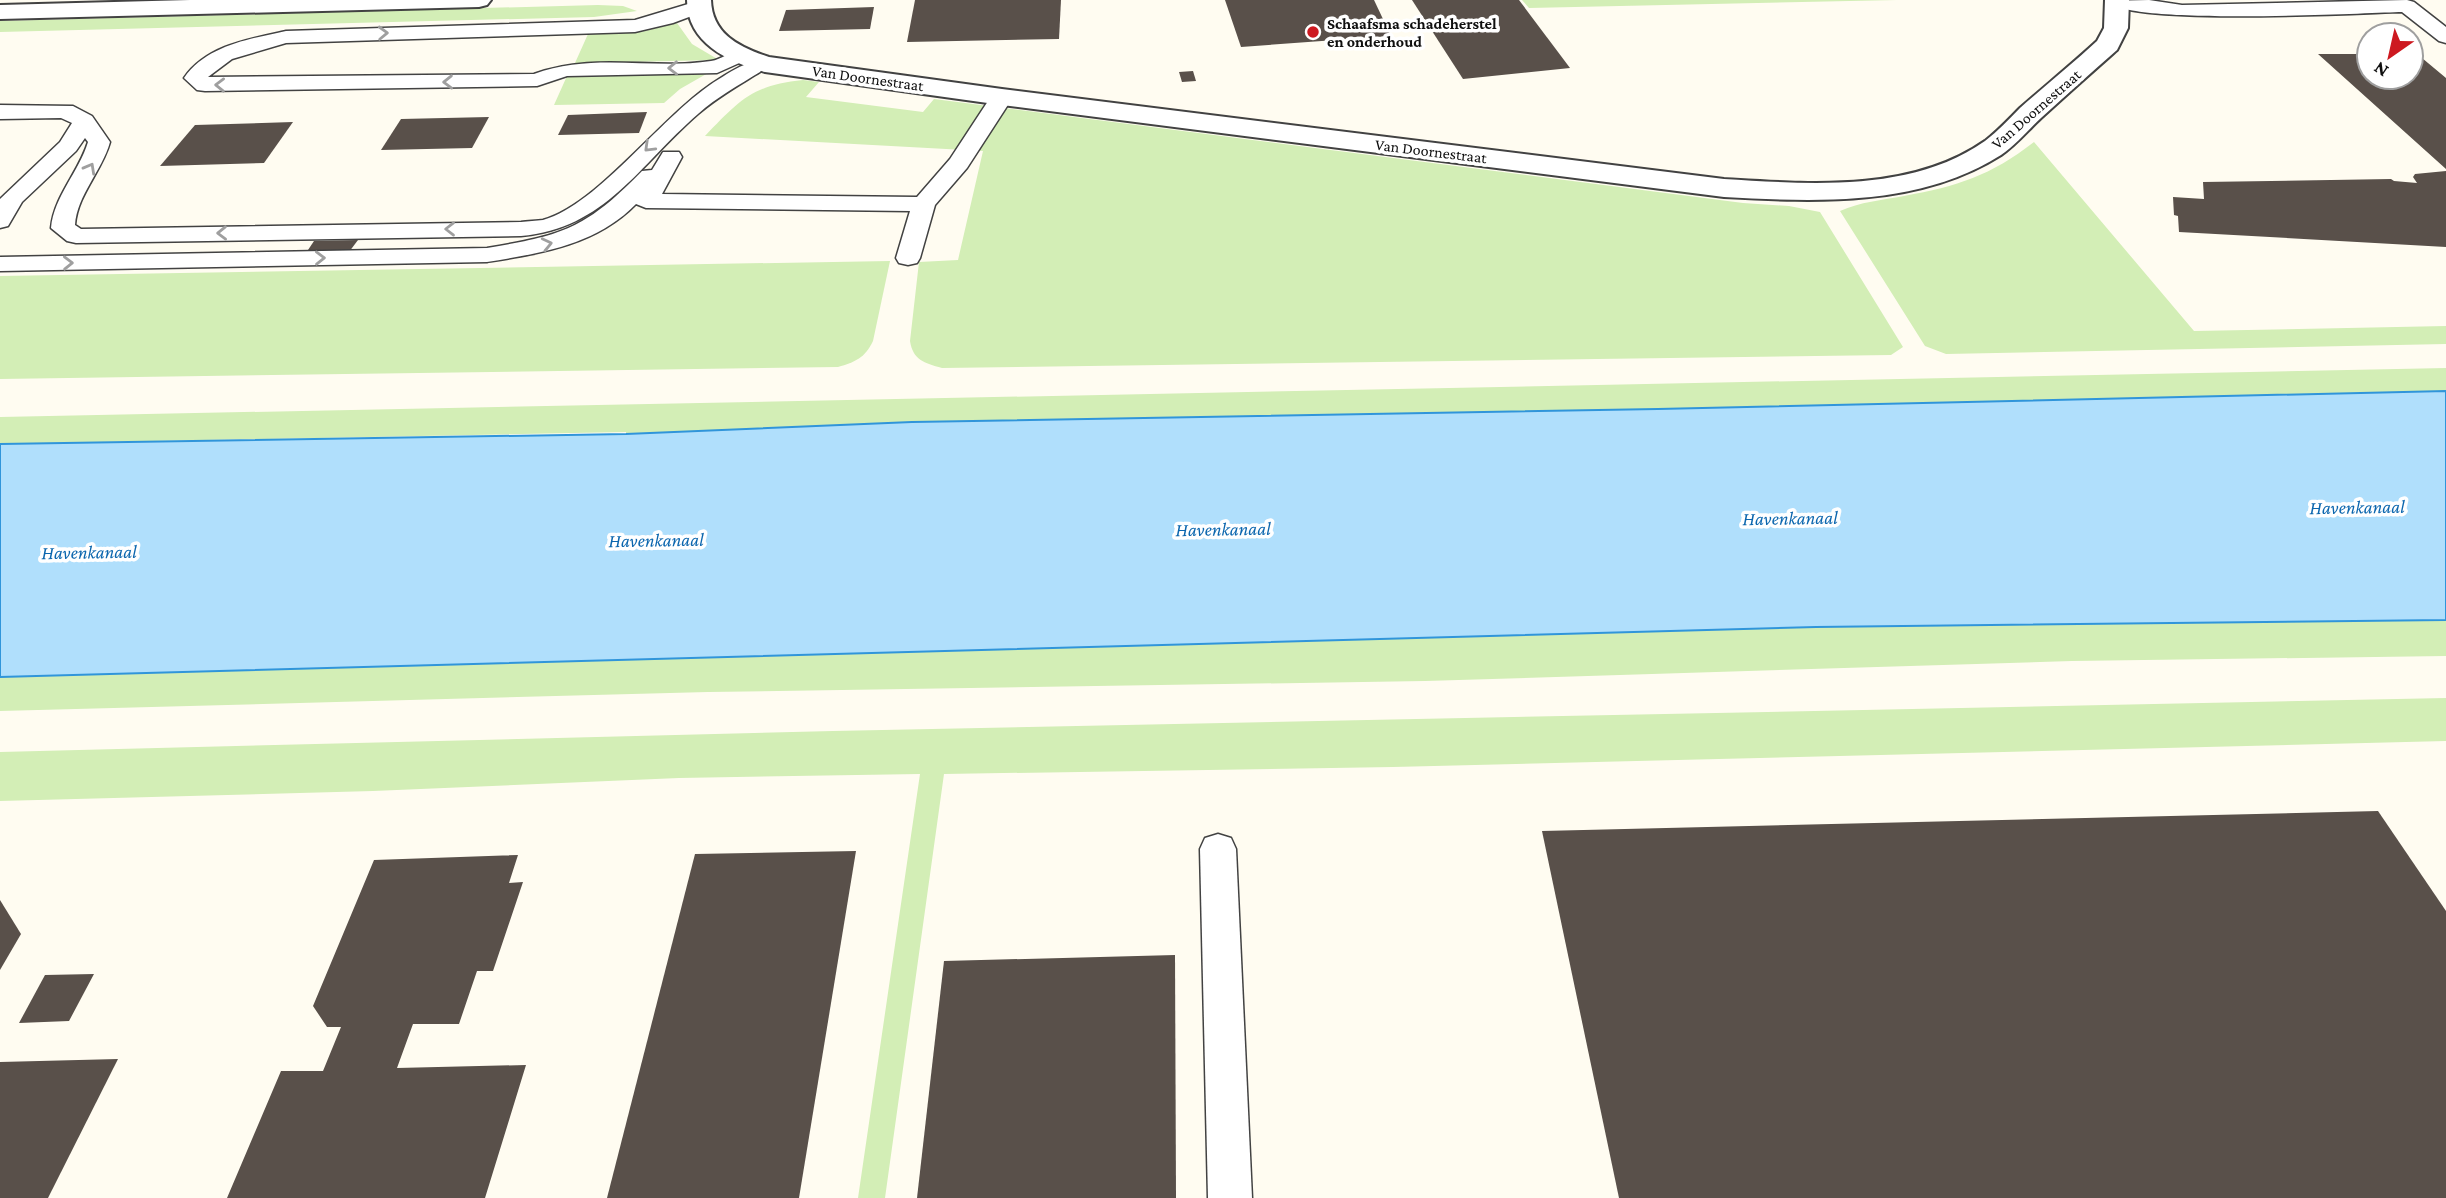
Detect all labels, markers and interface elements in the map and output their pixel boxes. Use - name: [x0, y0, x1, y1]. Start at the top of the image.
- place label: Schaafsma schadeherstel en onderhoud: [1327, 15, 1497, 50]
- north arrow: [2355, 21, 2425, 91]
- marker: Schaafsma schadeherstel en onderhoud: [1305, 24, 1321, 40]
- one-way arrow: [378, 26, 389, 41]
- text: N: [2369, 57, 2392, 82]
- one-way arrow: [668, 60, 679, 75]
- street label: Van Doornestraat: [811, 62, 925, 94]
- street label: Van Doornestraat: [1988, 65, 2084, 152]
- one-way arrow: [442, 74, 453, 89]
- one-way arrow: [214, 77, 225, 93]
- street label: Van Doornestraat: [1374, 136, 1488, 166]
- one-way arrow: [644, 139, 657, 152]
- one-way arrow: [82, 163, 95, 176]
- one-way arrow: [444, 221, 454, 237]
- one-way arrow: [216, 225, 227, 241]
- one-way arrow: [541, 238, 553, 252]
- one-way arrow: [315, 251, 326, 266]
- one-way arrow: [63, 255, 74, 271]
- water label: Havenkanaal: [2309, 496, 2405, 518]
- water label: Havenkanaal: [1742, 507, 1838, 529]
- water label: Havenkanaal: [1175, 518, 1271, 540]
- water label: Havenkanaal: [608, 529, 704, 551]
- water label: Havenkanaal: [41, 541, 137, 563]

